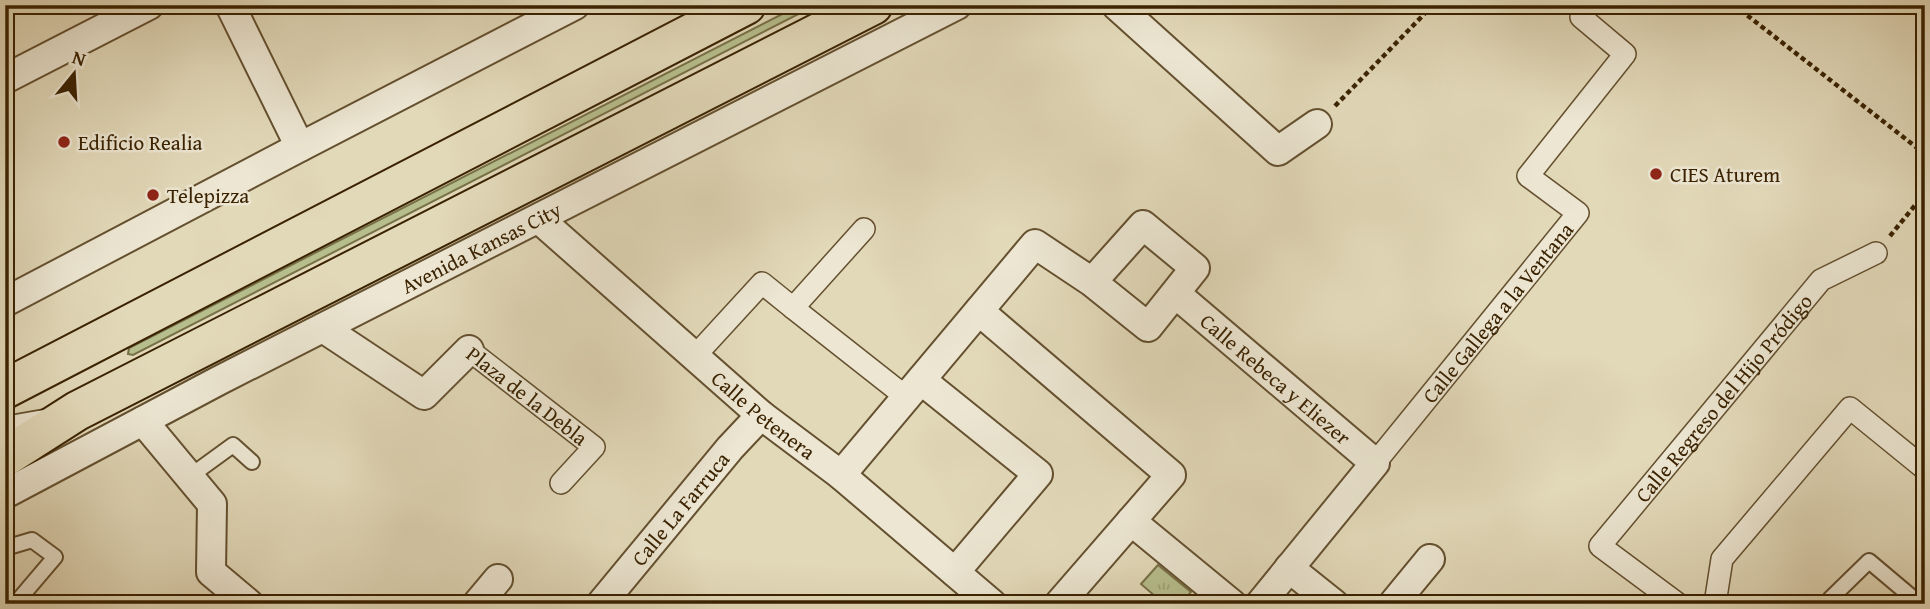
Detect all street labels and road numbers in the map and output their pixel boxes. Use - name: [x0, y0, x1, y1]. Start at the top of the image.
- street label: Avenida Kansas City: [396, 193, 567, 301]
- street label: Calle Gallega a la Ventana: [1414, 215, 1580, 409]
- street label: Calle Regreso del Hijo Pródigo: [1627, 287, 1819, 509]
- street label: Calle Rebeca y Eliezer: [1194, 306, 1358, 452]
- street label: Plaza de la Debla: [460, 338, 595, 453]
- street label: Calle Petenera: [705, 363, 822, 466]
- street label: Calle La Farruca: [624, 445, 737, 572]

